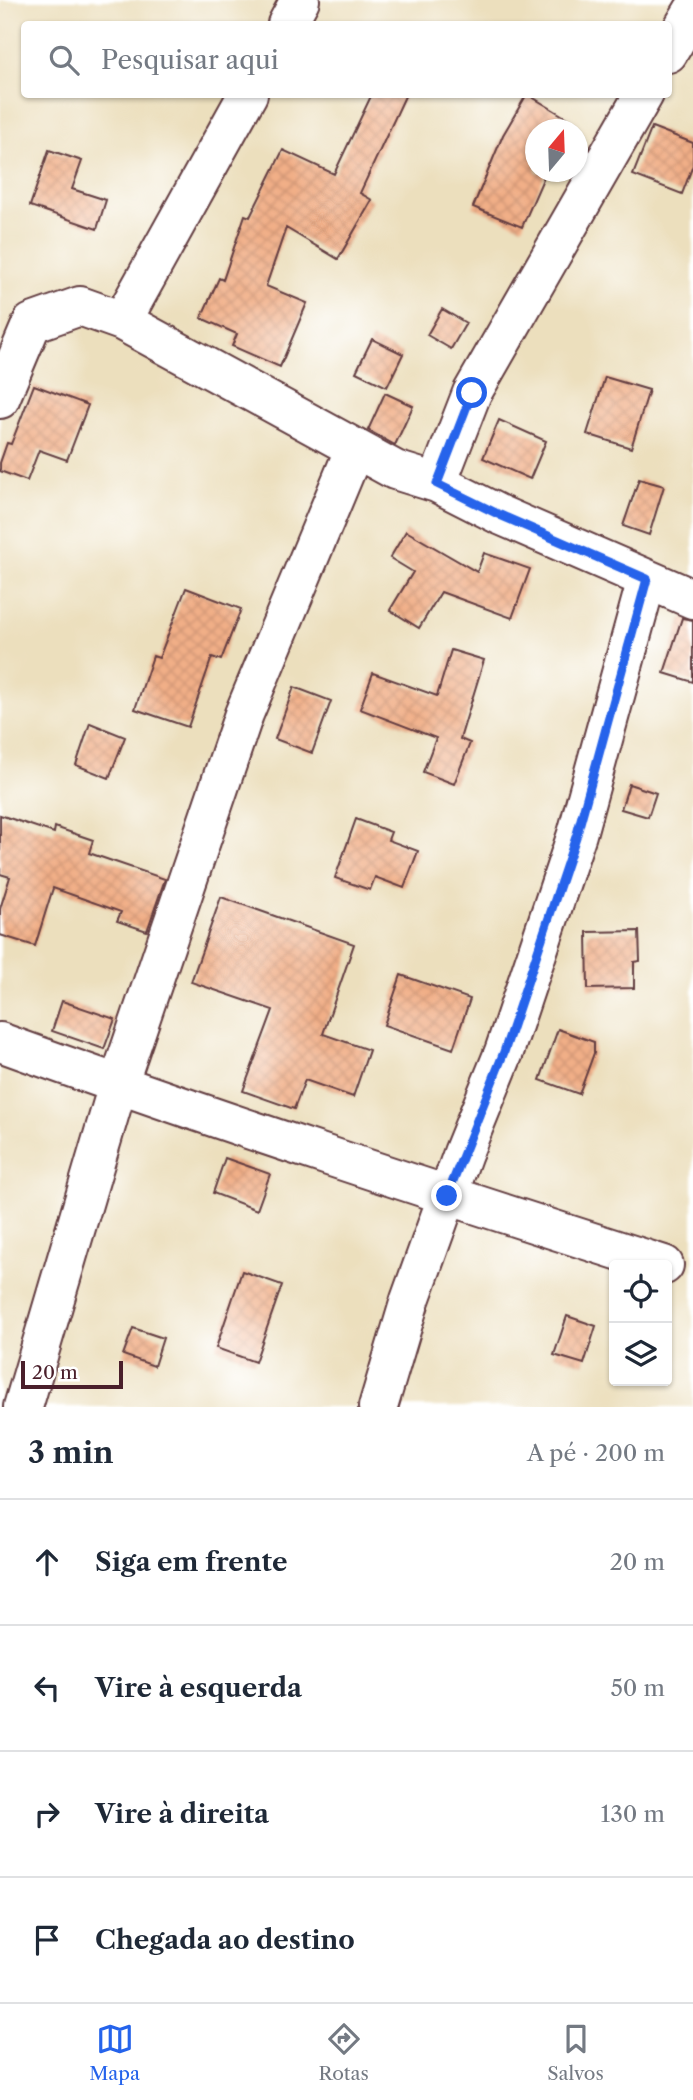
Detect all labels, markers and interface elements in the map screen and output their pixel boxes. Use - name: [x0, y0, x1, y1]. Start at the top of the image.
- search box: [21, 21, 672, 98]
- icon: search: [45, 41, 83, 79]
- text: Pesquisar aqui: [101, 44, 279, 76]
- north arrow: [525, 119, 588, 182]
- route start: [456, 377, 487, 408]
- route end: [431, 1180, 462, 1211]
- map controls: [609, 1260, 672, 1386]
- button: locate: [609, 1260, 672, 1323]
- button: layers: [609, 1323, 672, 1386]
- scale bar: [21, 1358, 122, 1390]
- text: 20 m: [32, 1361, 78, 1384]
- text: 3 min: [28, 1434, 114, 1471]
- text: A pé · 200 m: [527, 1439, 665, 1467]
- icon: ahead: [28, 1543, 66, 1581]
- text: Siga em frente: [95, 1546, 288, 1578]
- text: 20 m: [610, 1548, 665, 1576]
- icon: left: [28, 1669, 66, 1707]
- text: Vire à esquerda: [95, 1672, 302, 1704]
- text: 50 m: [610, 1674, 665, 1702]
- icon: right: [28, 1795, 66, 1833]
- text: Vire à direita: [95, 1798, 269, 1830]
- text: 130 m: [601, 1800, 665, 1828]
- icon: arrive: [28, 1921, 66, 1959]
- text: Chegada ao destino: [95, 1924, 355, 1956]
- tab: Mapa: [89, 2020, 140, 2085]
- tab: Rotas: [318, 2020, 369, 2085]
- tab: Salvos: [547, 2020, 604, 2085]

